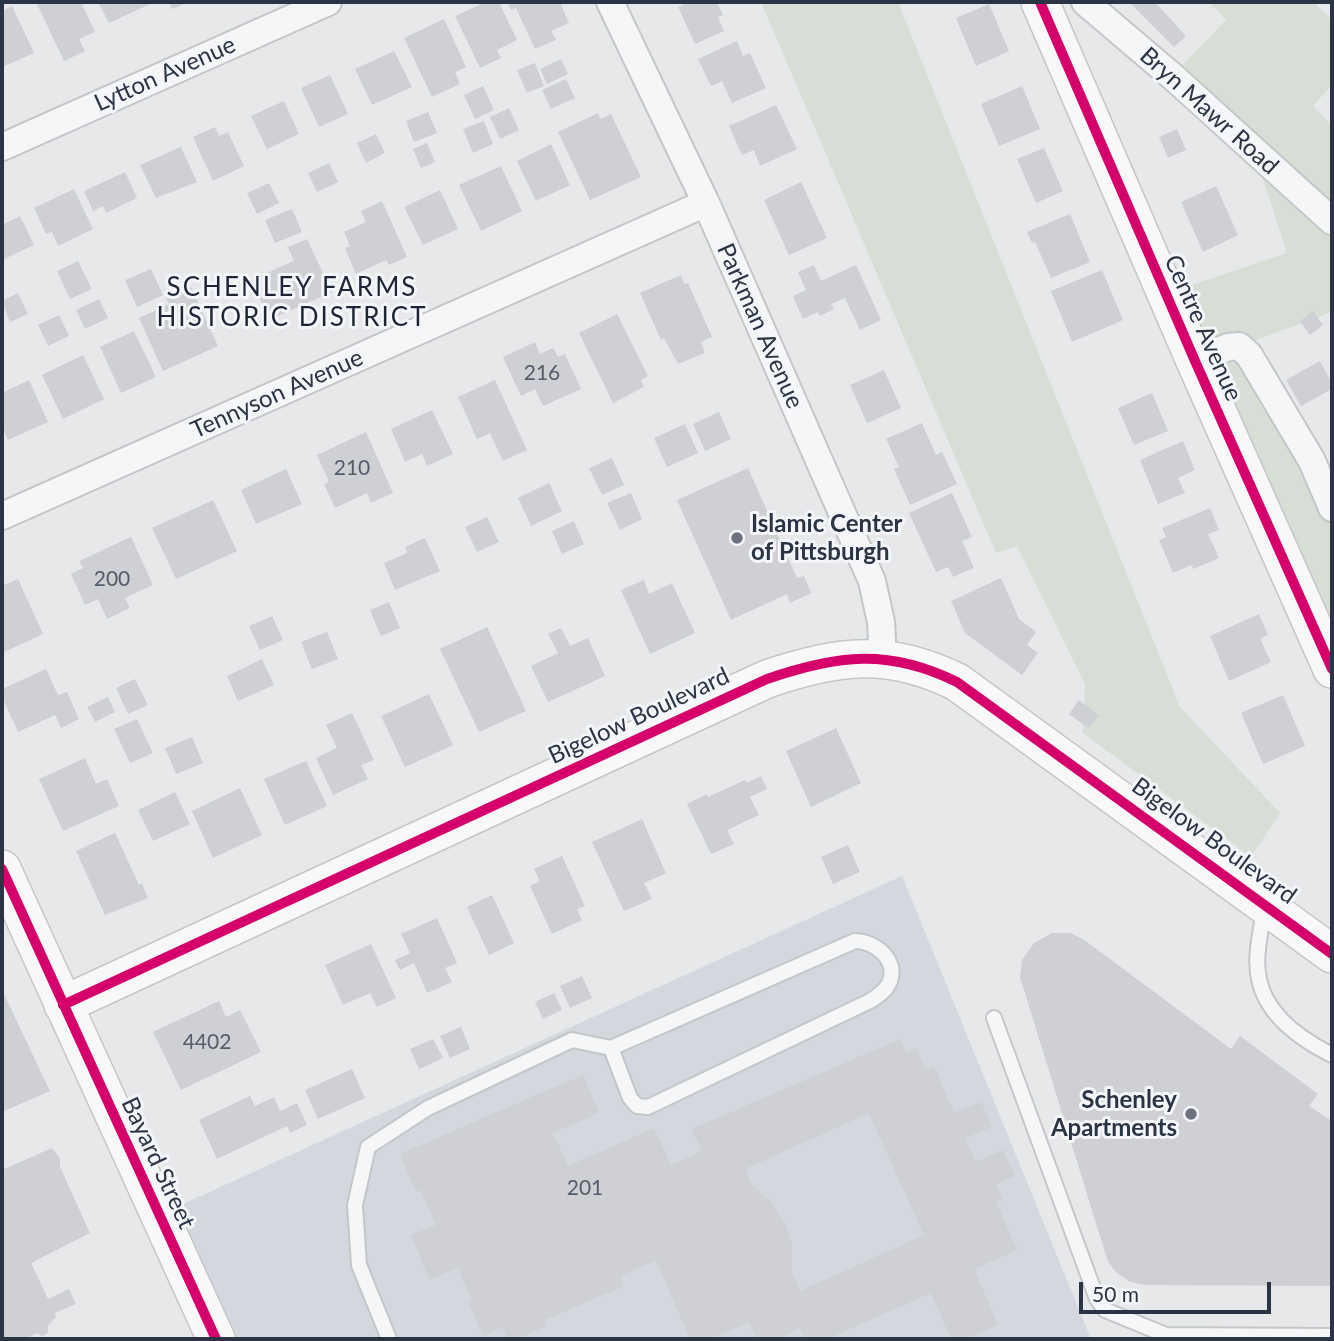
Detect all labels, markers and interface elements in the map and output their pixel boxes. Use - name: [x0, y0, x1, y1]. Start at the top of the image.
- street label: Lytton Avenue: [90, 30, 240, 118]
- street label: Bryn Mawr Road: [1134, 41, 1284, 181]
- street label: Parkman Avenue: [711, 239, 809, 413]
- street label: Centre Avenue: [1158, 251, 1248, 405]
- district label: SCHENLEY FARMS HISTORIC DISTRICT: [159, 272, 425, 334]
- street label: Tennyson Avenue: [186, 343, 368, 445]
- house number: 216: [524, 360, 560, 386]
- house number: 210: [334, 455, 370, 481]
- place label: Islamic Center of Pittsburgh: [751, 510, 902, 566]
- marker: Islamic Center of Pittsburgh: [729, 530, 745, 546]
- house number: 200: [94, 566, 130, 592]
- street label: Bigelow Boulevard: [544, 661, 734, 771]
- street label: Bigelow Boulevard: [1126, 772, 1302, 910]
- house number: 4402: [183, 1029, 231, 1055]
- place label: Schenley Apartments: [1051, 1086, 1177, 1142]
- street label: Bayard Street: [115, 1093, 201, 1233]
- marker: Schenley Apartments: [1183, 1106, 1199, 1122]
- house number: 201: [567, 1175, 603, 1201]
- scale bar: [1082, 1268, 1274, 1312]
- text: 50 m: [1092, 1281, 1139, 1306]

